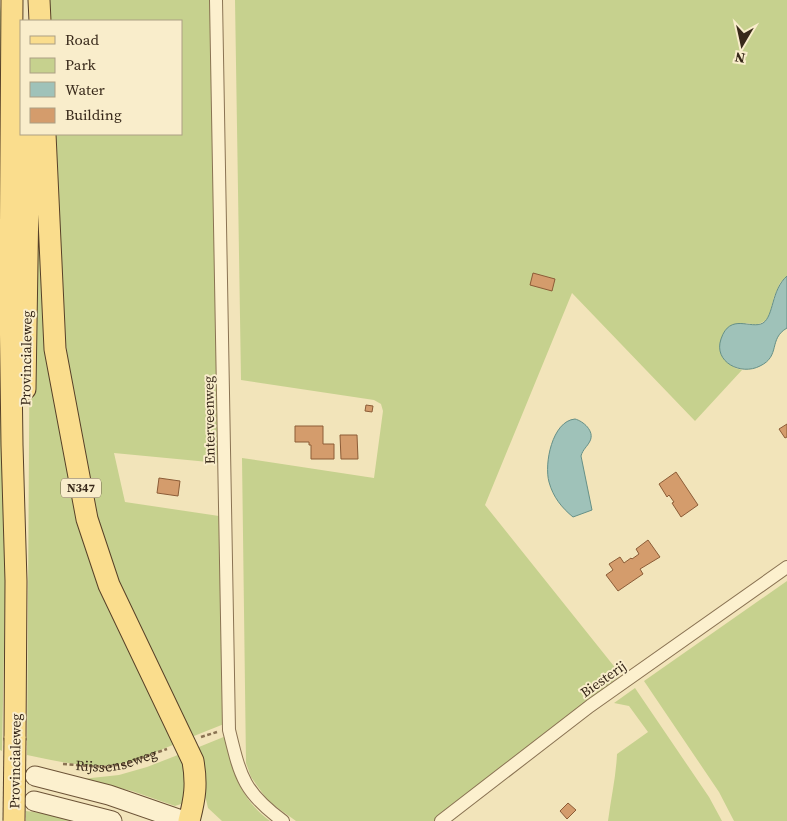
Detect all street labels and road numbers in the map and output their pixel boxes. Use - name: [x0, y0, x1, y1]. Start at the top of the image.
- street label: Provincialeweg: [15, 310, 37, 406]
- street label: Enterveenweg: [198, 376, 220, 464]
- road number: N347: [61, 478, 101, 498]
- street label: Biesterij: [576, 656, 630, 702]
- street label: Provincialeweg: [4, 713, 26, 809]
- street label: Rijssenseweg: [75, 743, 159, 777]

